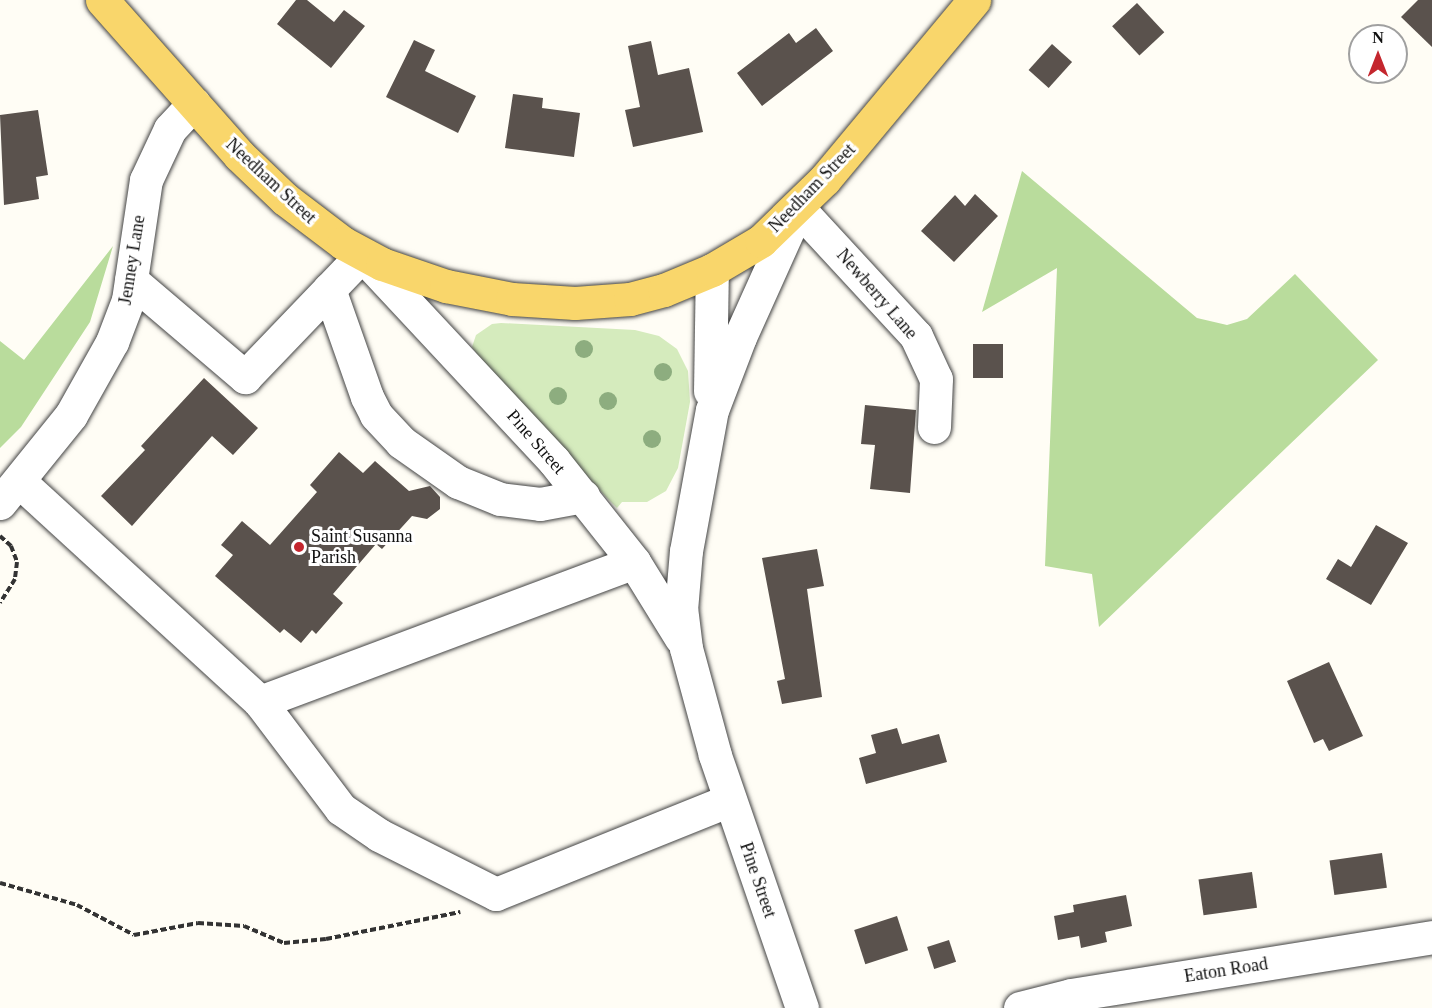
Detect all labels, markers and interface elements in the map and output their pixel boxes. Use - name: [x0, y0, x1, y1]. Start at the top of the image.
- north arrow: [1348, 24, 1408, 84]
- text: N: [1372, 29, 1384, 46]
- street label: Needham Street: [221, 134, 321, 228]
- street label: Needham Street: [764, 139, 860, 237]
- street label: Jenney Lane: [114, 214, 150, 306]
- street label: Newberry Lane: [832, 244, 922, 344]
- street label: Pine Street: [502, 405, 570, 479]
- place label: Saint Susanna Parish: [311, 526, 412, 568]
- marker: Saint Susanna Parish: [292, 540, 306, 554]
- street label: Pine Street: [735, 839, 781, 921]
- street label: Eaton Road: [1183, 953, 1269, 987]

